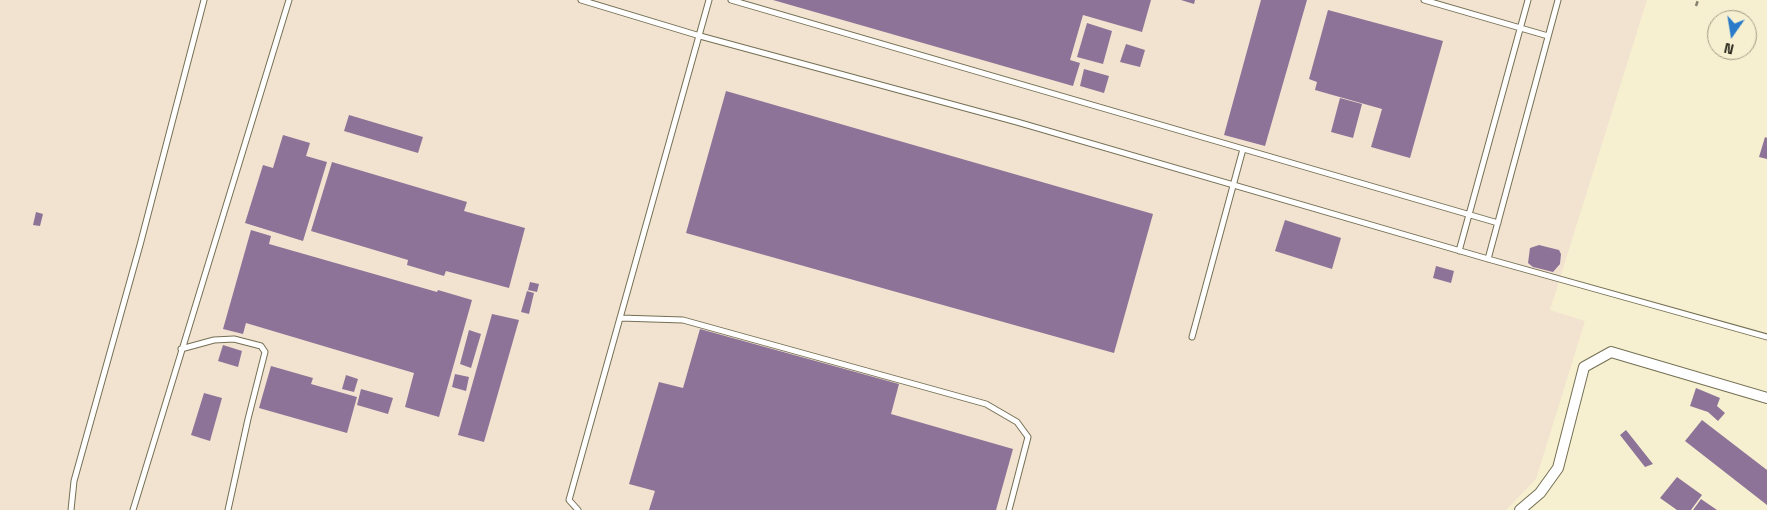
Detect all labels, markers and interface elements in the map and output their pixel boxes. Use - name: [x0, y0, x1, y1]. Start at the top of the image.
- north arrow: [1707, 10, 1757, 60]
- text: N: [1722, 39, 1735, 58]

